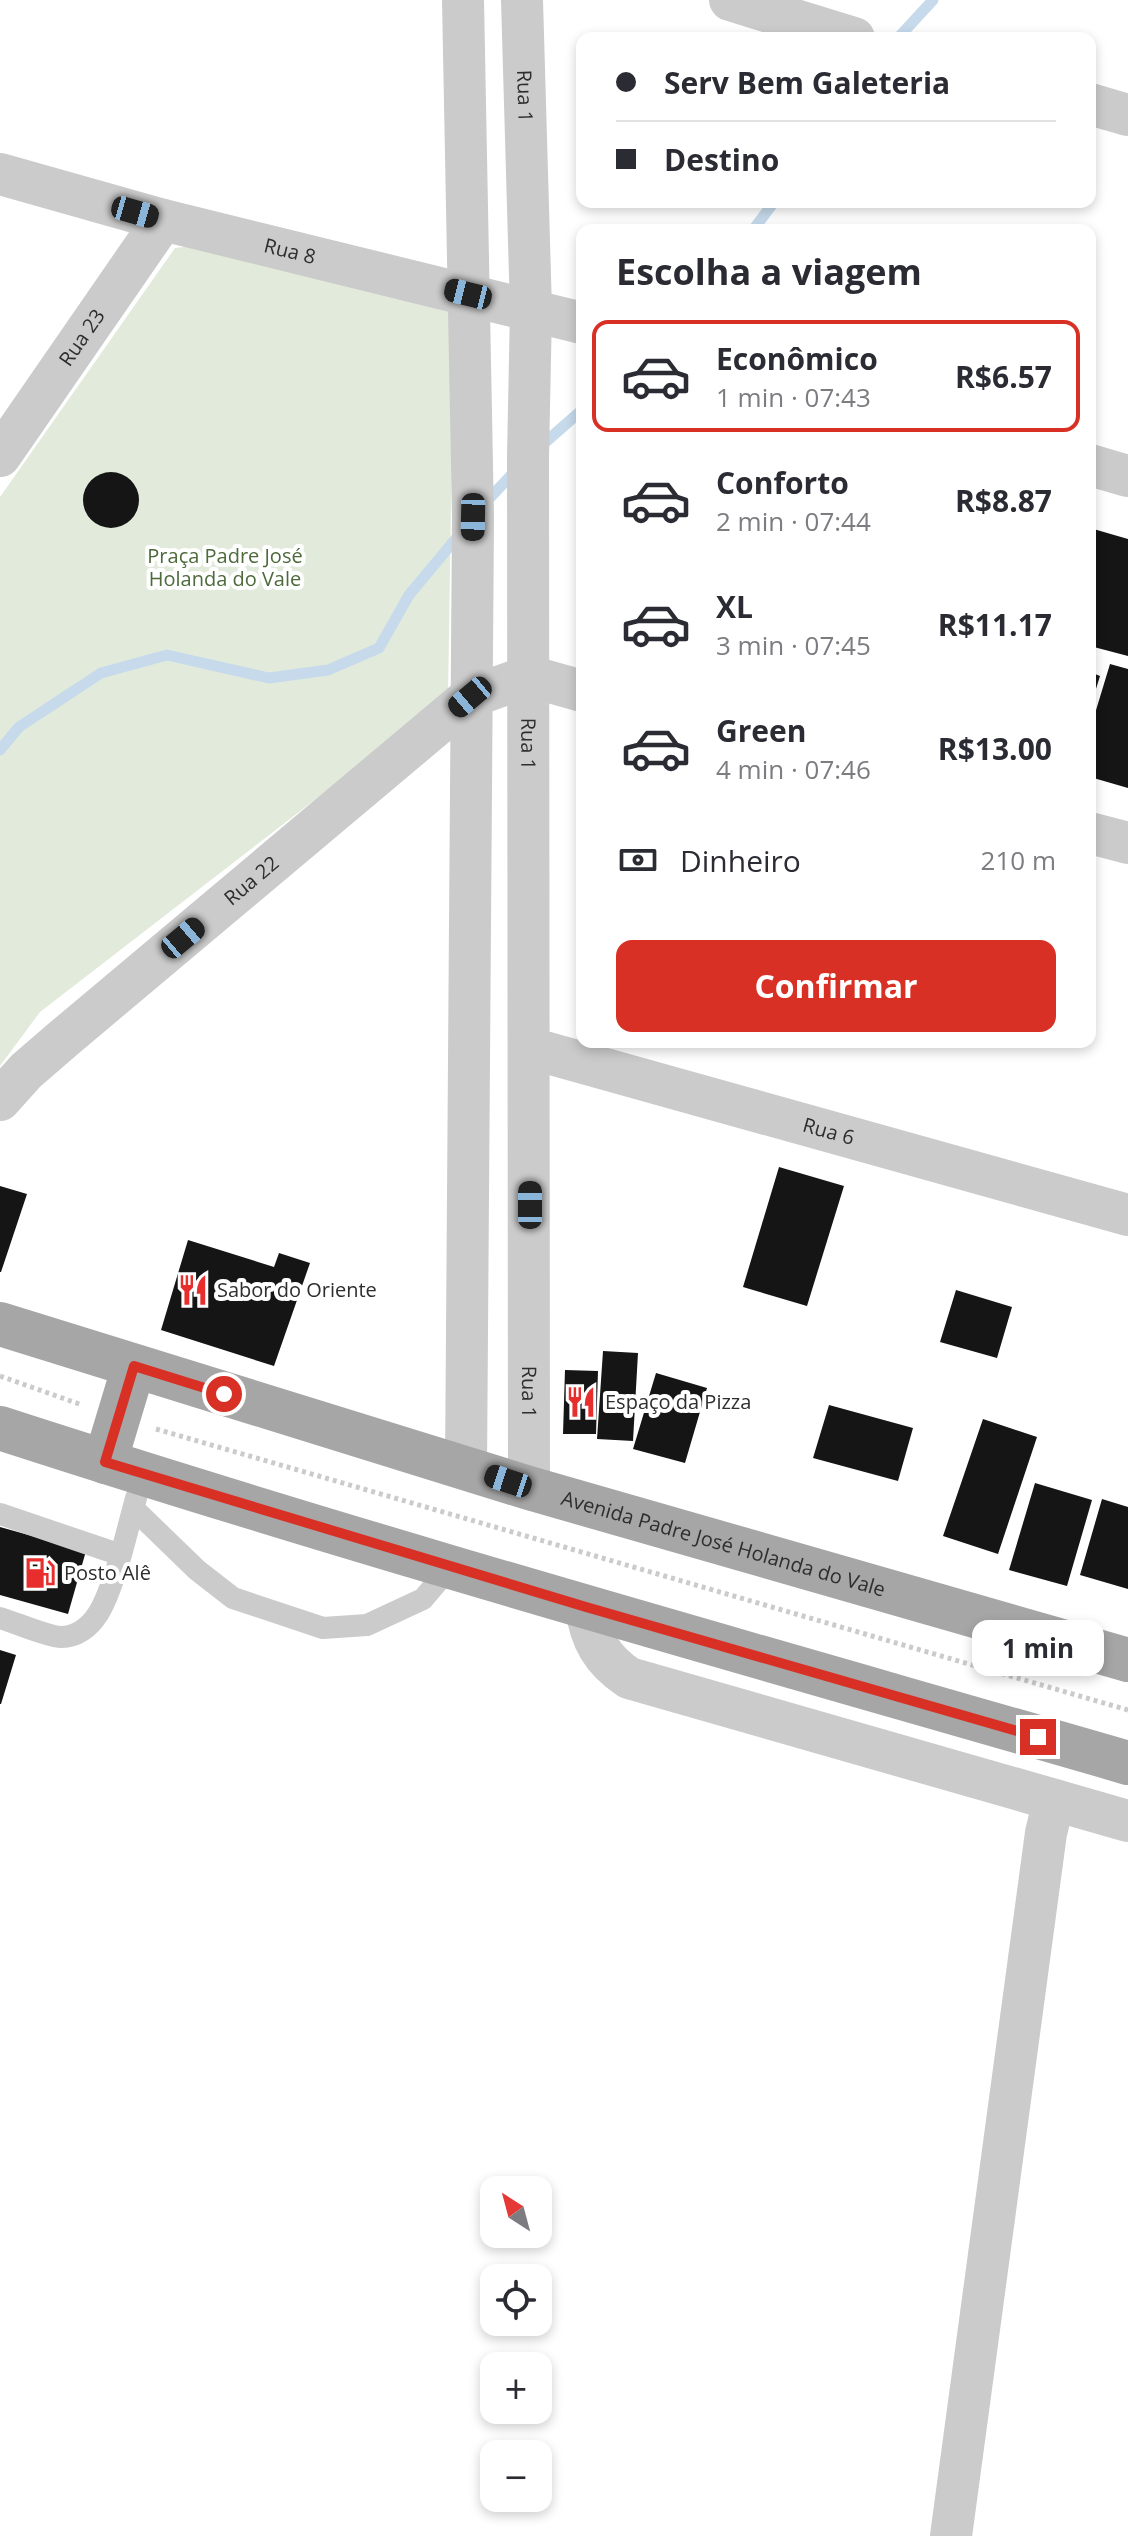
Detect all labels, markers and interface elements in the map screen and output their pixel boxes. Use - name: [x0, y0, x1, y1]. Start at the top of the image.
- text: Serv Bem Galeteria: [664, 62, 950, 103]
- street label: Rua 1: [511, 69, 540, 123]
- text: Destino: [664, 139, 779, 180]
- car: [109, 194, 161, 230]
- street label: Rua 8: [261, 231, 319, 270]
- text: Escolha a viagem: [616, 247, 922, 296]
- car: [442, 277, 494, 311]
- street label: Rua 23: [52, 303, 111, 371]
- text: Econômico: [716, 338, 878, 379]
- icon: car: [620, 340, 692, 412]
- text: R$6.57: [955, 356, 1052, 397]
- text: 1 min · 07:43: [716, 379, 871, 415]
- text: Conforto: [716, 462, 849, 503]
- icon: car: [620, 464, 692, 536]
- text: R$8.87: [955, 480, 1052, 521]
- car: [461, 493, 485, 541]
- text: 2 min · 07:44: [716, 503, 871, 539]
- park label: Praça Padre José Holanda do Vale: [147, 542, 303, 592]
- text: XL: [716, 586, 753, 627]
- icon: car: [620, 588, 692, 660]
- text: R$11.17: [938, 604, 1052, 645]
- text: 3 min · 07:45: [716, 627, 871, 663]
- car: [444, 672, 496, 722]
- text: Green: [716, 710, 807, 751]
- icon: car: [620, 712, 692, 784]
- street label: Rua 1: [515, 718, 542, 770]
- text: R$13.00: [938, 728, 1052, 769]
- text: 4 min · 07:46: [716, 751, 871, 787]
- icon: cash: [616, 838, 660, 882]
- text: Dinheiro: [680, 840, 801, 881]
- text: 210 m: [981, 842, 1056, 878]
- street label: Rua 22: [218, 849, 284, 911]
- car: [157, 913, 209, 963]
- button: Confirmar: [616, 940, 1056, 1032]
- street label: Rua 6: [800, 1111, 858, 1151]
- car: [518, 1181, 542, 1229]
- restaurant icon: Sabor do Oriente: [176, 1273, 210, 1307]
- place label: Sabor do Oriente: [217, 1276, 377, 1303]
- street label: Rua 1: [516, 1366, 543, 1418]
- route start: [206, 1376, 242, 1412]
- restaurant icon: Espaço da Pizza: [564, 1385, 598, 1419]
- place label: Espaço da Pizza: [605, 1388, 751, 1415]
- car: [481, 1462, 535, 1500]
- street label: Avenida Padre José Holanda do Vale: [558, 1484, 889, 1603]
- fuel station icon: Posto Alê: [23, 1556, 57, 1590]
- place label: Posto Alê: [64, 1559, 151, 1586]
- callout: 1 min: [972, 1621, 1104, 1677]
- text: 1 min: [1002, 1630, 1074, 1666]
- route end: [1020, 1719, 1056, 1755]
- north arrow: [480, 2176, 552, 2248]
- map controls: [480, 2176, 552, 2512]
- button: locate: [480, 2264, 552, 2336]
- button: +: [480, 2352, 552, 2424]
- button: −: [480, 2440, 552, 2512]

